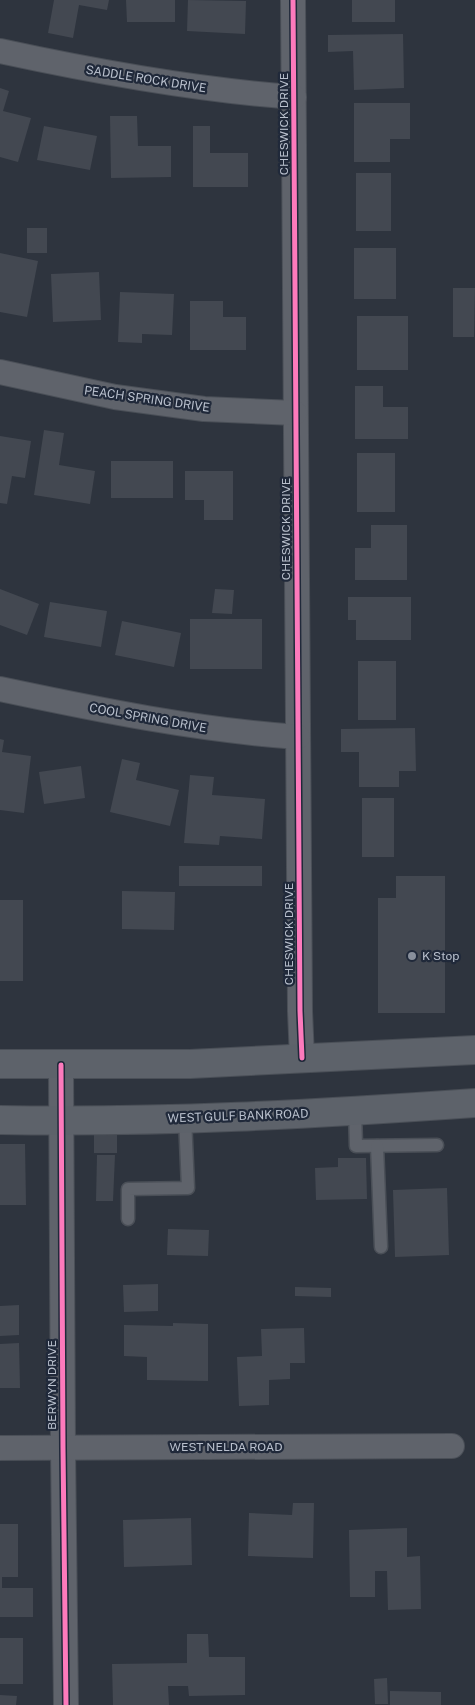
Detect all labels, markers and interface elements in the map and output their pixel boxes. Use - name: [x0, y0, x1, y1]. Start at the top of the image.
- street label: SADDLE ROCK DRIVE: [85, 63, 207, 95]
- street label: CHESWICK DRIVE: [277, 73, 291, 175]
- street label: PEACH SPRING DRIVE: [83, 383, 211, 415]
- street label: CHESWICK DRIVE: [279, 478, 293, 580]
- street label: COOL SPRING DRIVE: [88, 701, 208, 735]
- street label: CHESWICK DRIVE: [282, 883, 296, 985]
- place label: K Stop: [422, 949, 459, 963]
- marker: K Stop: [406, 950, 418, 962]
- street label: WEST GULF BANK ROAD: [167, 1107, 309, 1125]
- street label: BERWYN DRIVE: [45, 1340, 59, 1430]
- street label: WEST NELDA ROAD: [170, 1440, 282, 1454]

